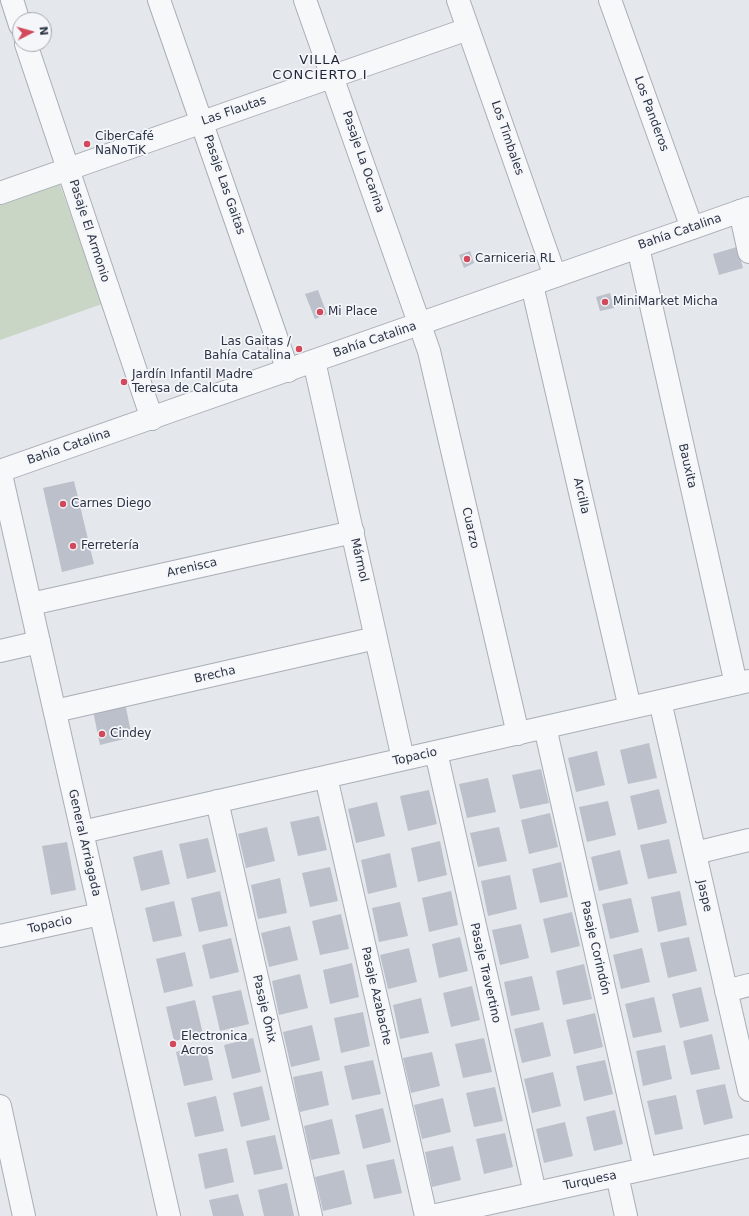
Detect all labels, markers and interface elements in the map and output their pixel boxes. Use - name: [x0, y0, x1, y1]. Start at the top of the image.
- north arrow: [12, 12, 52, 52]
- text: N: [36, 26, 50, 36]
- district label: VILLA CONCIERTO I: [272, 53, 368, 84]
- street label: Los Panderos: [631, 75, 671, 153]
- street label: Las Flautas: [200, 93, 268, 129]
- street label: Los Timbales: [488, 99, 526, 177]
- street label: Pasaje La Ocarina: [339, 109, 387, 215]
- place label: CiberCafé NaNoTiK: [95, 130, 154, 158]
- street label: Pasaje Las Gaitas: [200, 133, 248, 237]
- marker: CiberCafé NaNoTiK: [82, 139, 92, 149]
- street label: Pasaje El Armonio: [66, 178, 112, 284]
- street label: Bahía Catalina: [636, 211, 724, 253]
- place label: Carniceria RL: [475, 252, 555, 266]
- marker: Carniceria RL: [462, 254, 472, 264]
- place label: MiniMarket Micha: [613, 295, 718, 309]
- marker: MiniMarket Micha: [600, 297, 610, 307]
- place label: Mi Place: [328, 305, 377, 319]
- marker: Mi Place: [315, 307, 325, 317]
- street label: Bahía Catalina: [331, 319, 419, 361]
- place label: Las Gaitas / Bahía Catalina: [204, 335, 291, 363]
- marker: Las Gaitas / Bahía Catalina: [294, 344, 304, 354]
- place label: Jardín Infantil Madre Teresa de Calcuta: [132, 368, 253, 396]
- marker: Jardín Infantil Madre Teresa de Calcuta: [119, 377, 129, 387]
- street label: Bahía Catalina: [25, 426, 113, 468]
- street label: Bauxita: [675, 442, 699, 490]
- street label: Arcilla: [570, 476, 592, 516]
- place label: Carnes Diego: [71, 497, 151, 511]
- marker: Carnes Diego: [58, 499, 68, 509]
- street label: Cuarzo: [458, 506, 482, 550]
- street label: Mármol: [347, 537, 371, 583]
- place label: Ferretería: [81, 539, 139, 553]
- marker: Ferretería: [68, 541, 78, 551]
- street label: Arenisca: [165, 555, 219, 581]
- street label: Brecha: [193, 663, 237, 687]
- place label: Cindey: [110, 727, 151, 741]
- marker: Cindey: [97, 729, 107, 739]
- street label: Topacio: [392, 745, 438, 769]
- street label: General Arriagada: [65, 788, 103, 898]
- street label: Jaspe: [693, 879, 715, 913]
- street label: Pasaje Corindón: [577, 899, 613, 997]
- street label: Topacio: [27, 913, 73, 937]
- street label: Pasaje Travertino: [466, 921, 504, 1025]
- street label: Pasaje Azabache: [358, 945, 394, 1047]
- street label: Pasaje Ónix: [249, 973, 279, 1045]
- place label: Electronica Acros: [181, 1030, 248, 1058]
- marker: Electronica Acros: [168, 1039, 178, 1049]
- street label: Turquesa: [562, 1168, 618, 1194]

